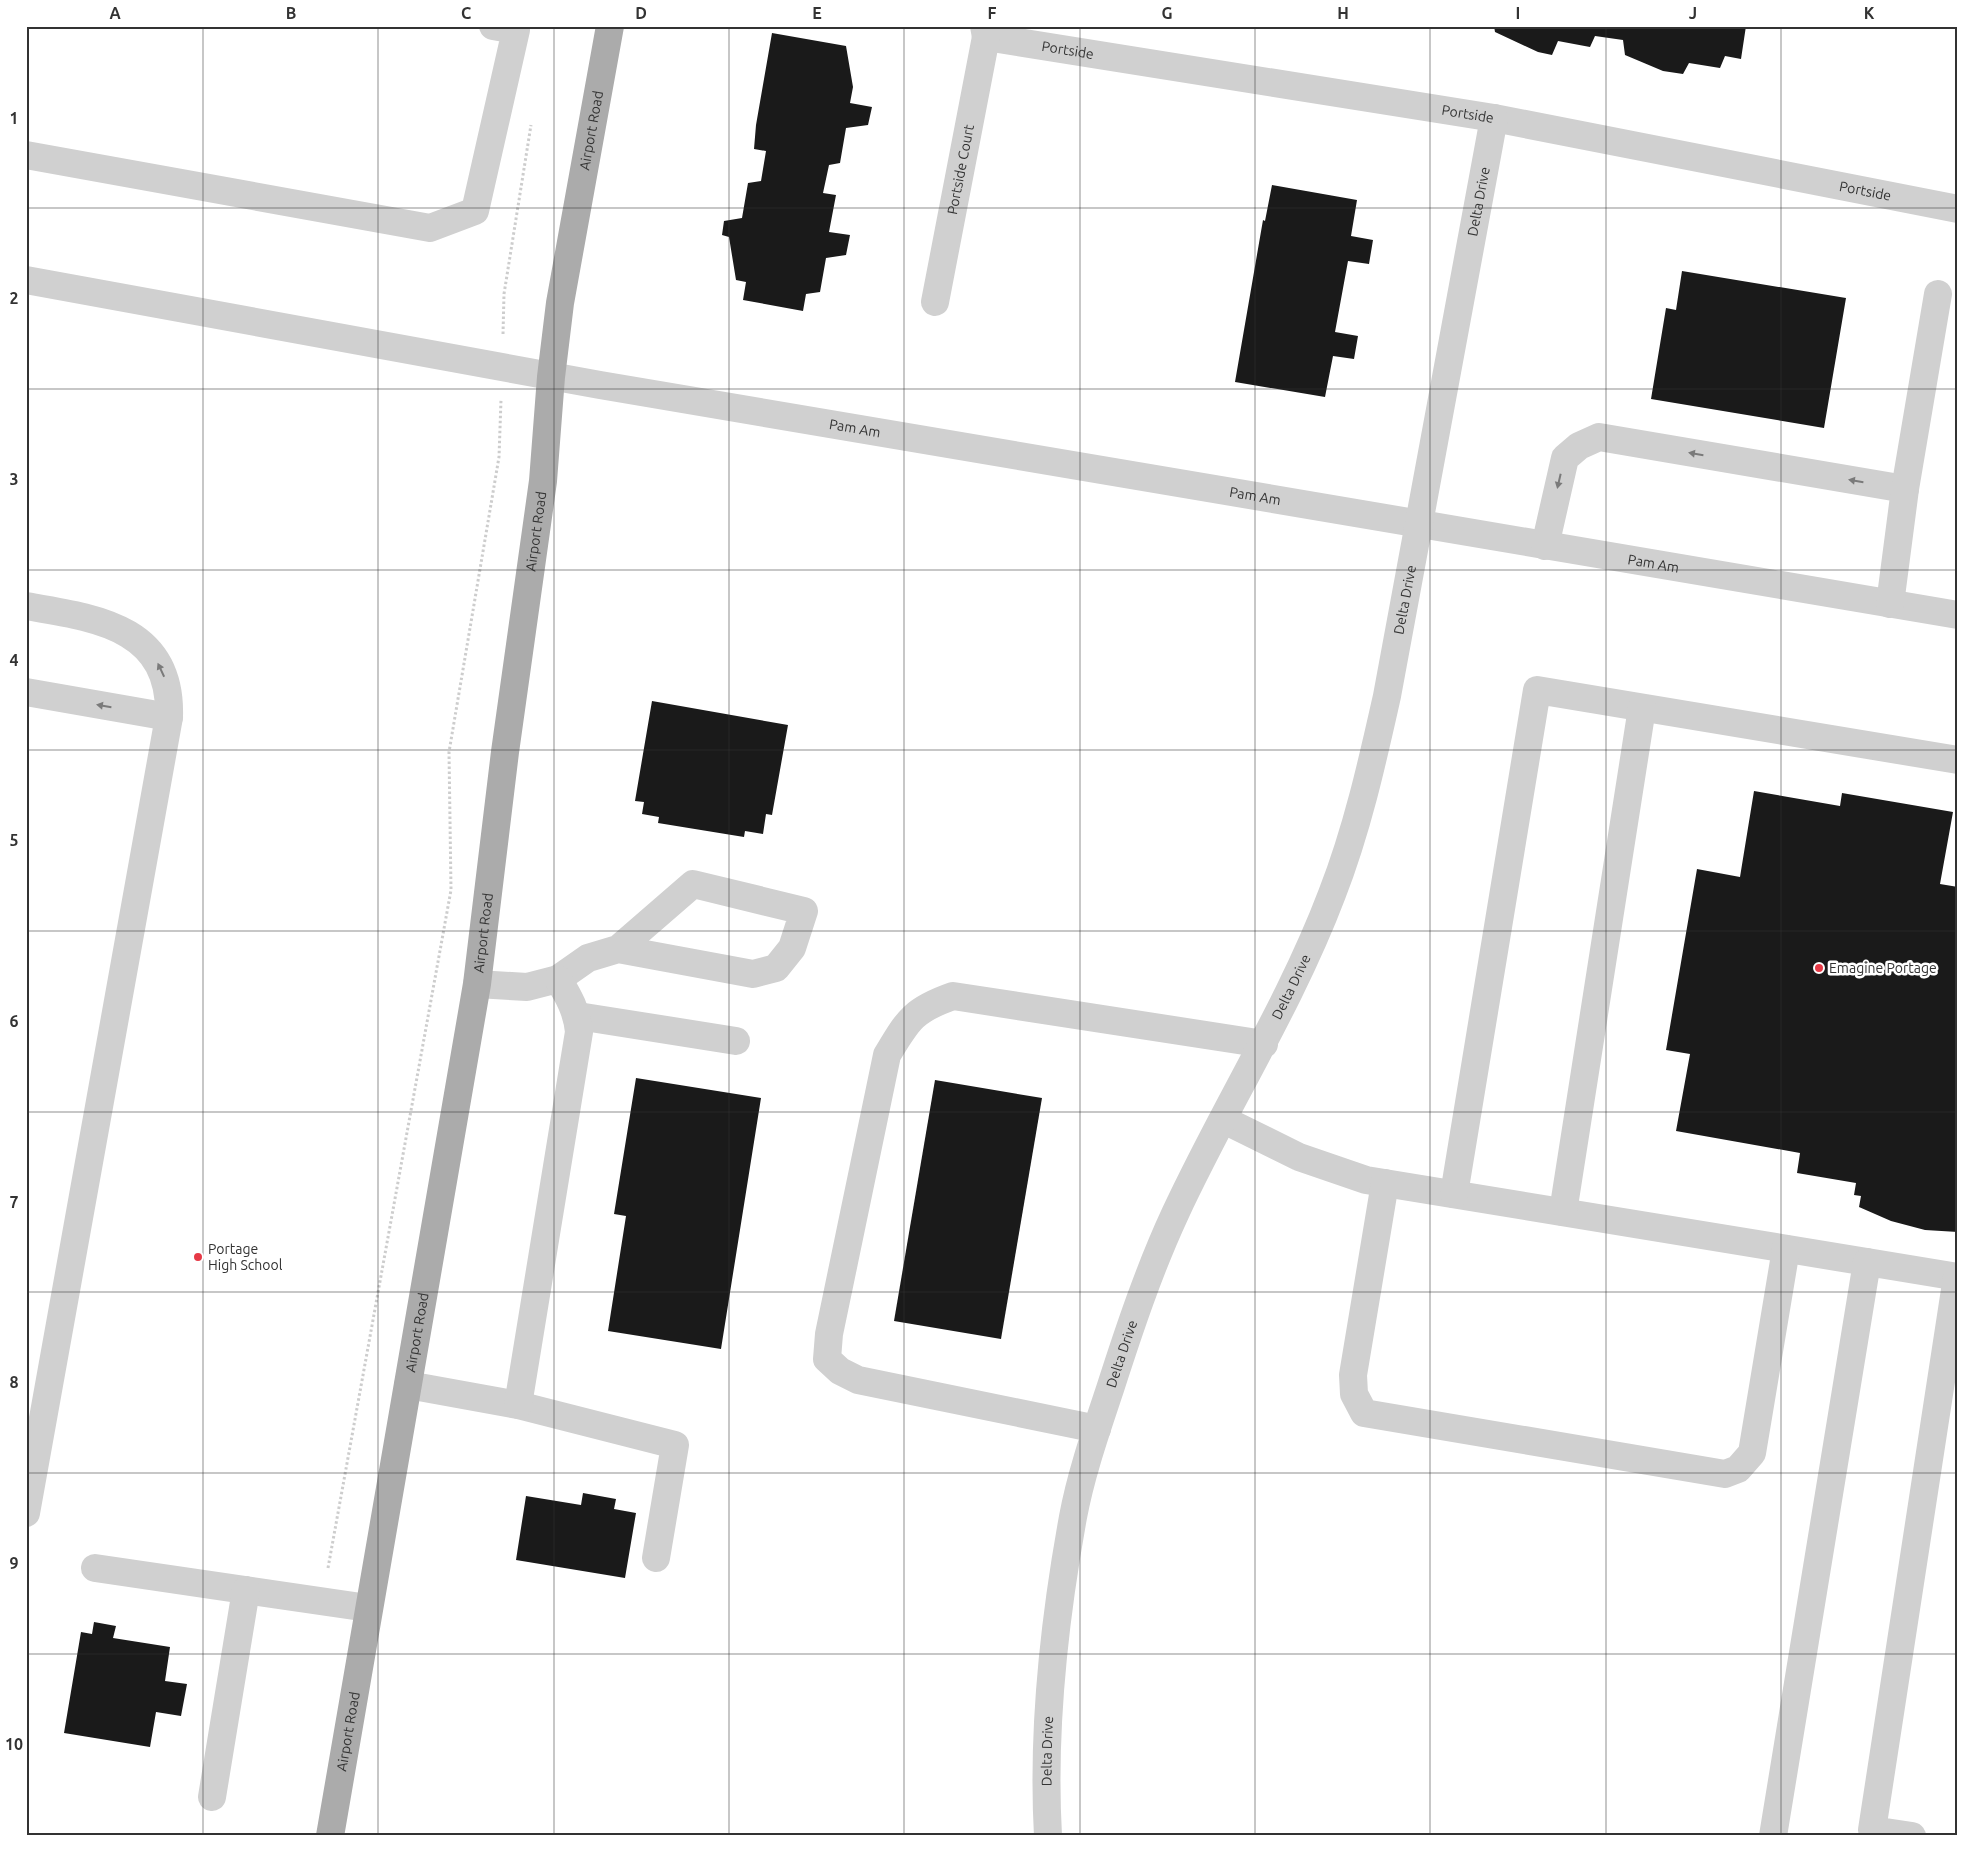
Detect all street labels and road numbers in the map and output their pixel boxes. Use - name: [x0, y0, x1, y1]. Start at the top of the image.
- street label: Portside: [1041, 38, 1095, 62]
- street label: Airport Road: [576, 89, 606, 172]
- street label: Portside: [1440, 102, 1495, 126]
- street label: Portside Court: [944, 123, 977, 216]
- street label: Delta Drive: [1464, 166, 1493, 238]
- street label: Portside: [1838, 178, 1893, 204]
- street label: Pam Am: [828, 416, 882, 440]
- street label: Pam Am: [1228, 484, 1282, 508]
- street label: Airport Road: [522, 490, 549, 572]
- street label: Pam Am: [1627, 551, 1680, 576]
- street label: Delta Drive: [1391, 564, 1419, 636]
- street label: Airport Road: [470, 892, 496, 974]
- street label: Delta Drive: [1268, 952, 1314, 1022]
- street label: Airport Road: [402, 1291, 432, 1374]
- street label: Delta Drive: [1103, 1318, 1140, 1390]
- street label: Airport Road: [333, 1690, 363, 1773]
- street label: Delta Drive: [1038, 1715, 1056, 1786]

